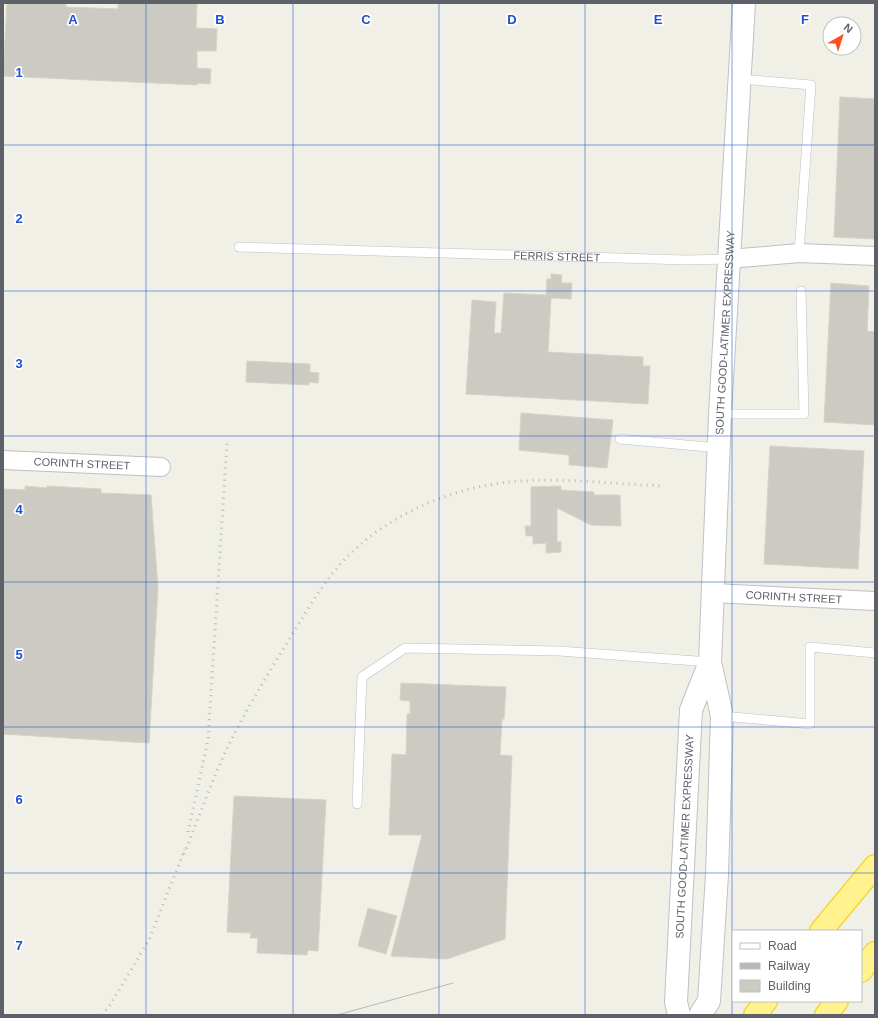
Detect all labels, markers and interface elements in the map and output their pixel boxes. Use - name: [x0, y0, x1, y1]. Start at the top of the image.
- text: A: [68, 12, 78, 27]
- text: B: [215, 12, 225, 27]
- text: C: [361, 12, 371, 27]
- text: D: [507, 12, 517, 27]
- text: E: [654, 12, 663, 27]
- text: F: [801, 12, 809, 27]
- north arrow: [822, 16, 862, 56]
- text: N: [841, 21, 855, 35]
- text: 1: [15, 65, 23, 80]
- text: 2: [15, 211, 23, 226]
- street label: SOUTH GOOD-LATIMER EXPRESSWAY: [713, 229, 737, 435]
- street label: FERRIS STREET: [513, 249, 601, 264]
- text: 3: [15, 356, 23, 371]
- street label: CORINTH STREET: [33, 455, 131, 472]
- text: 4: [15, 502, 23, 517]
- street label: CORINTH STREET: [745, 589, 843, 605]
- text: 5: [15, 647, 23, 662]
- street label: SOUTH GOOD-LATIMER EXPRESSWAY: [673, 733, 696, 939]
- text: 6: [15, 792, 23, 807]
- legend: [732, 930, 862, 1002]
- text: 7: [15, 938, 23, 953]
- text: Road: [768, 939, 797, 953]
- text: Railway: [768, 959, 810, 973]
- text: Building: [768, 979, 811, 993]

